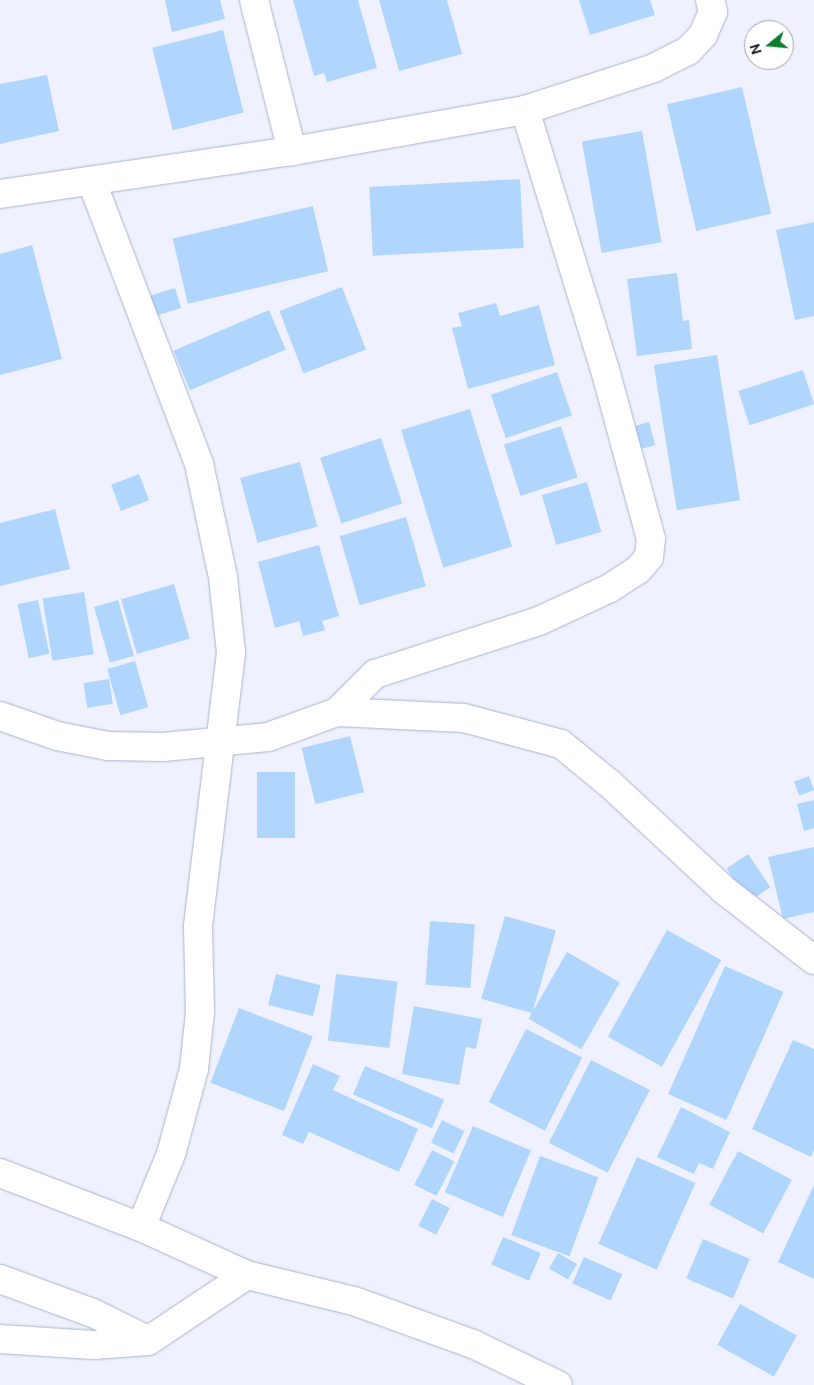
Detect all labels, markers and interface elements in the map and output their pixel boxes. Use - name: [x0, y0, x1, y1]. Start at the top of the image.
- north arrow: [744, 20, 794, 70]
- text: N: [746, 42, 765, 56]

